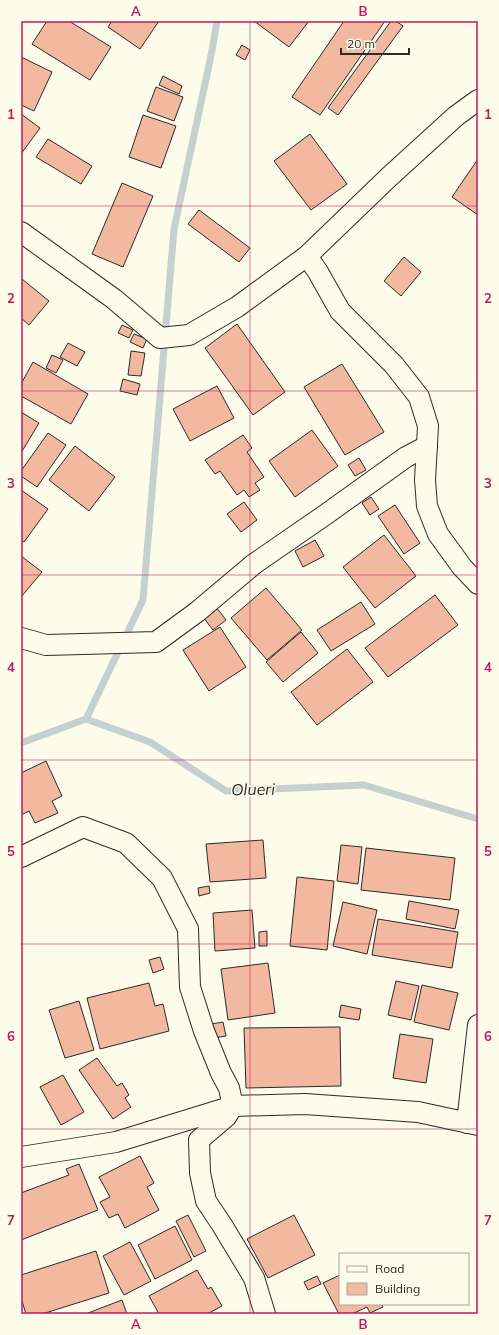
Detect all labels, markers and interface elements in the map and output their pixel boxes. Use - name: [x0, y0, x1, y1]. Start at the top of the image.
- text: A: [131, 3, 141, 19]
- text: B: [359, 3, 368, 19]
- scale bar: [341, 30, 409, 56]
- text: 20 m: [347, 36, 375, 51]
- text: 1: [7, 106, 15, 122]
- text: 1: [484, 106, 492, 122]
- text: 2: [7, 290, 15, 306]
- text: 2: [484, 290, 492, 306]
- text: 3: [7, 475, 15, 491]
- text: 3: [484, 475, 492, 491]
- text: 4: [7, 659, 15, 675]
- text: 4: [484, 659, 492, 675]
- water label: Olueri: [231, 779, 275, 799]
- text: 5: [7, 843, 15, 859]
- text: 5: [484, 843, 492, 859]
- text: 6: [7, 1028, 15, 1044]
- text: 6: [484, 1028, 492, 1044]
- text: 7: [7, 1212, 15, 1228]
- text: 7: [484, 1212, 492, 1228]
- legend: [339, 1253, 469, 1305]
- text: Road: [375, 1261, 404, 1276]
- text: Building: [375, 1281, 420, 1296]
- text: A: [131, 1316, 141, 1332]
- text: B: [359, 1316, 368, 1332]

